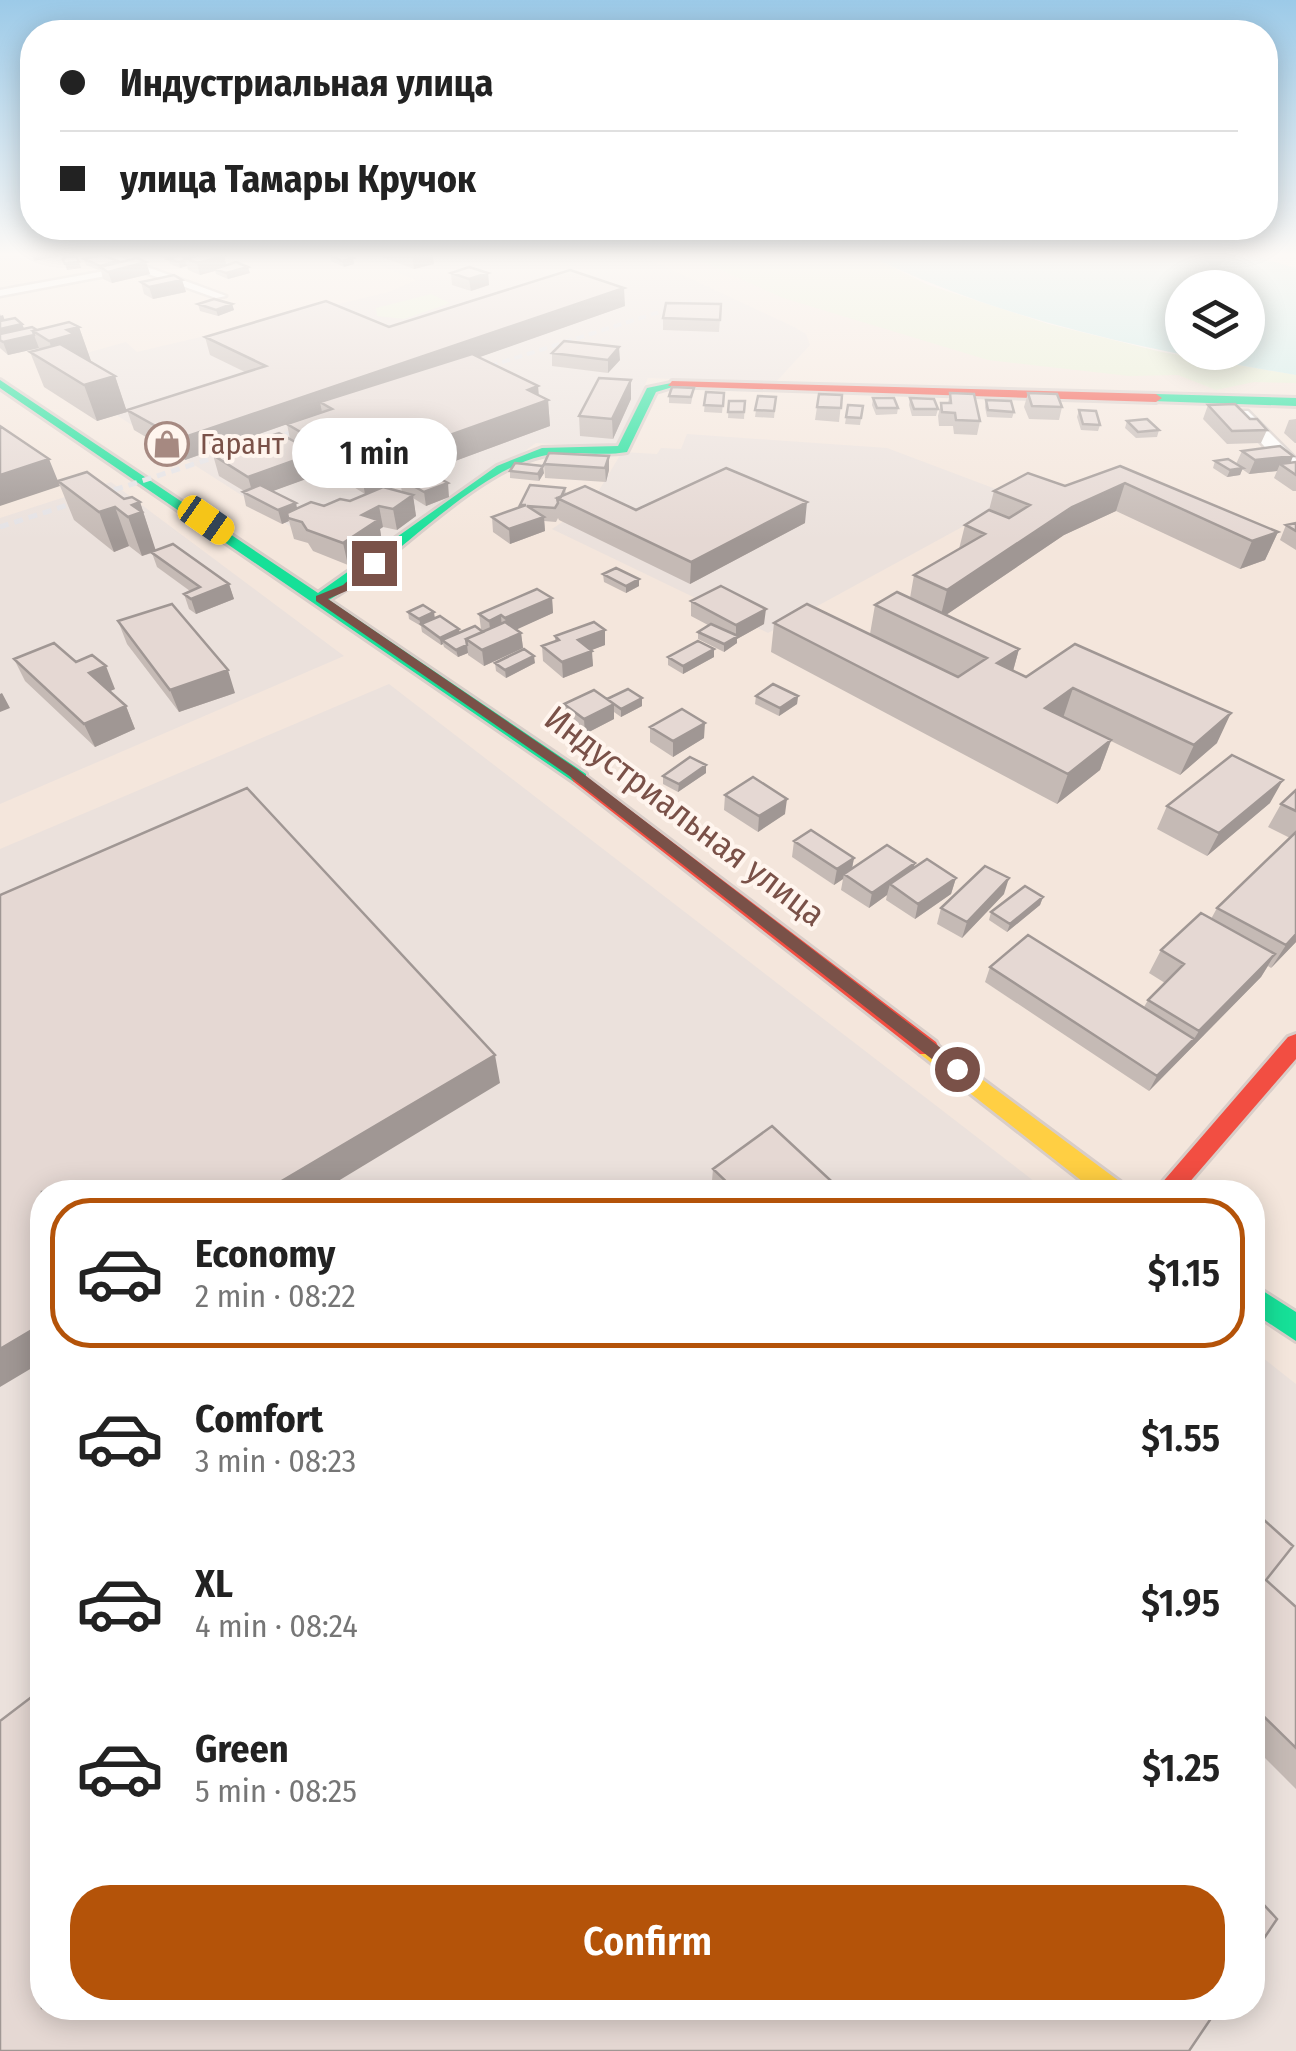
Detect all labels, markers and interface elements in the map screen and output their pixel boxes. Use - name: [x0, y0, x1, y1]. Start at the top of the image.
- text: Индустриальная улица: [120, 60, 493, 106]
- text: улица Тамары Кручок: [120, 156, 476, 202]
- map controls: [1165, 270, 1265, 370]
- button: layers: [1165, 270, 1265, 370]
- callout: 1 min: [292, 418, 456, 488]
- shop icon: Гарант: [144, 421, 190, 467]
- place label: Гарант: [200, 426, 285, 462]
- text: 1 min: [340, 434, 409, 472]
- car: [173, 491, 239, 549]
- route end: [352, 541, 397, 586]
- street label: Индустриальная улица: [537, 697, 833, 935]
- route start: [935, 1047, 980, 1092]
- icon: car: [75, 1228, 165, 1318]
- text: Economy: [195, 1231, 335, 1277]
- text: $1.15: [1148, 1250, 1220, 1296]
- text: 2 min · 08:22: [195, 1277, 356, 1315]
- icon: car: [75, 1393, 165, 1483]
- text: Comfort: [195, 1396, 323, 1442]
- text: $1.55: [1141, 1415, 1220, 1461]
- text: 3 min · 08:23: [195, 1442, 356, 1480]
- icon: car: [75, 1558, 165, 1648]
- text: XL: [195, 1561, 233, 1607]
- text: $1.95: [1141, 1580, 1220, 1626]
- text: 4 min · 08:24: [195, 1607, 358, 1645]
- icon: car: [75, 1723, 165, 1813]
- text: Green: [195, 1726, 289, 1772]
- text: $1.25: [1142, 1745, 1220, 1791]
- text: 5 min · 08:25: [195, 1772, 357, 1810]
- button: Confirm: [70, 1885, 1225, 2000]

